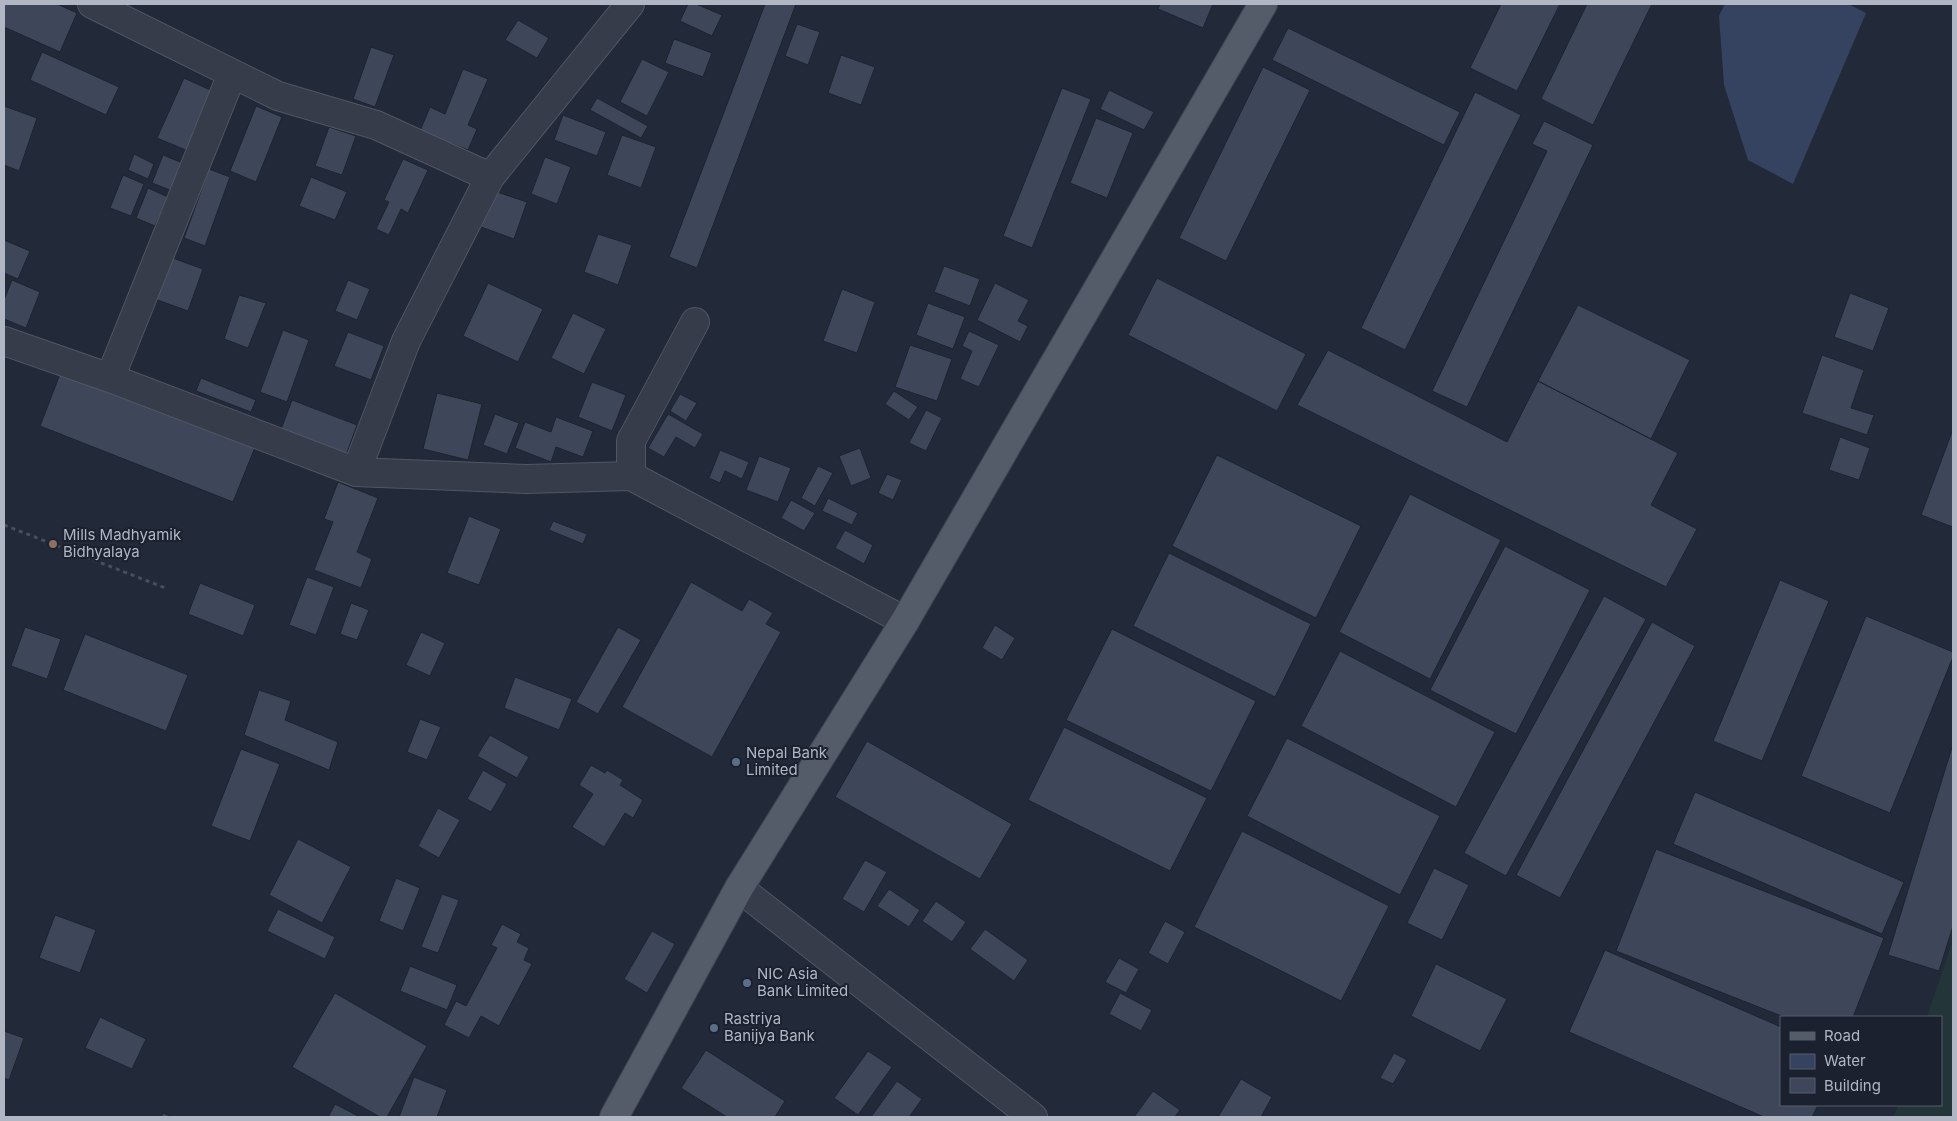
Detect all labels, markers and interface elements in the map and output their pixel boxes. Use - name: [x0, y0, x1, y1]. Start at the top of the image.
- place label: Mills Madhyamik Bidhyalaya: [63, 525, 182, 561]
- marker: Mills Madhyamik Bidhyalaya: [47, 538, 59, 550]
- place label: Nepal Bank Limited: [746, 743, 828, 779]
- marker: Nepal Bank Limited: [730, 756, 742, 768]
- place label: NIC Asia Bank Limited: [757, 964, 848, 1000]
- marker: NIC Asia Bank Limited: [741, 977, 753, 989]
- place label: Rastriya Banijya Bank: [724, 1009, 815, 1045]
- legend: [1780, 1016, 1942, 1106]
- marker: Rastriya Banijya Bank: [708, 1022, 720, 1034]
- text: Road: [1824, 1026, 1860, 1045]
- text: Water: [1824, 1051, 1866, 1070]
- text: Building: [1824, 1076, 1881, 1095]

